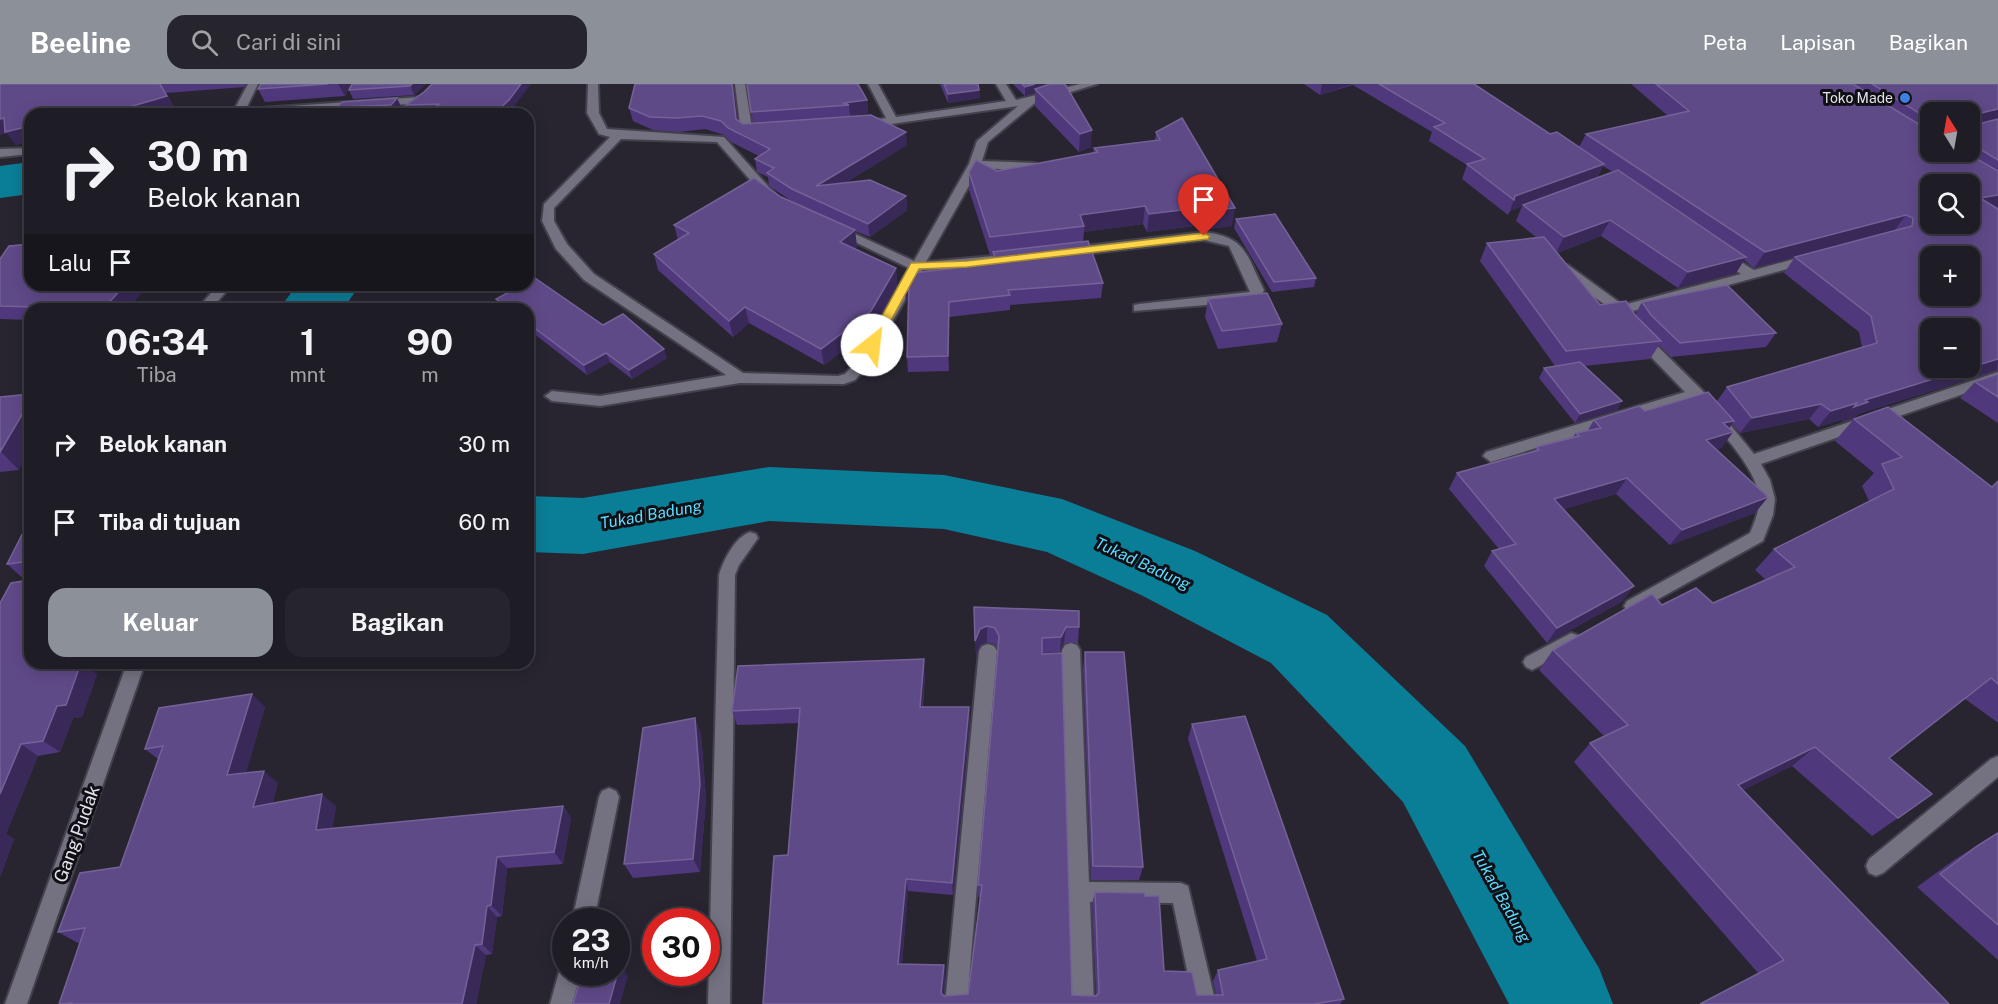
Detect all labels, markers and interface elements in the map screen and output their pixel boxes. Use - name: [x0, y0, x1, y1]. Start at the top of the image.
- search box: [167, 15, 587, 69]
- text: Beeline: [30, 26, 131, 59]
- icon: search: [188, 26, 221, 59]
- text: Cari di sini: [236, 29, 341, 55]
- text: Peta: [1703, 30, 1747, 55]
- text: Lapisan: [1780, 30, 1856, 55]
- text: Bagikan: [1889, 30, 1968, 55]
- place label: Toko Made: [1823, 90, 1893, 106]
- marker: Toko Made: [1898, 91, 1912, 105]
- north arrow: [1920, 102, 1980, 162]
- map controls: [1920, 102, 1980, 378]
- text: 30 m: [147, 131, 249, 180]
- icon: right: [48, 132, 126, 210]
- pin: [1178, 174, 1229, 236]
- button: search: [1920, 174, 1980, 234]
- text: Belok kanan: [147, 181, 301, 213]
- icon: arrive: [1187, 183, 1220, 216]
- icon: arrive: [104, 246, 137, 279]
- button: +: [1920, 246, 1980, 306]
- text: Lalu: [48, 250, 92, 276]
- position arrow: [840, 313, 904, 377]
- button: −: [1920, 318, 1980, 378]
- text: 06:34: [105, 321, 209, 363]
- text: 1: [300, 321, 315, 363]
- text: 90: [406, 321, 453, 363]
- text: Tiba: [137, 363, 177, 387]
- text: mnt: [289, 363, 326, 387]
- text: m: [421, 363, 438, 387]
- icon: right: [48, 428, 81, 461]
- text: Belok kanan: [99, 431, 227, 457]
- text: 30 m: [458, 431, 510, 457]
- water label: Tukad Badung: [599, 496, 704, 533]
- icon: arrive: [48, 506, 81, 539]
- text: Tiba di tujuan: [99, 509, 240, 535]
- text: 60 m: [459, 509, 510, 535]
- water label: Tukad Badung: [1092, 533, 1194, 594]
- button: Keluar: [48, 588, 273, 657]
- button: Bagikan: [285, 588, 510, 657]
- street label: Gang Pudak: [49, 782, 104, 885]
- water label: Tukad Badung: [1468, 847, 1535, 946]
- speed limit sign: 30: [642, 908, 720, 986]
- text: 23: [571, 922, 611, 958]
- text: km/h: [573, 954, 609, 971]

